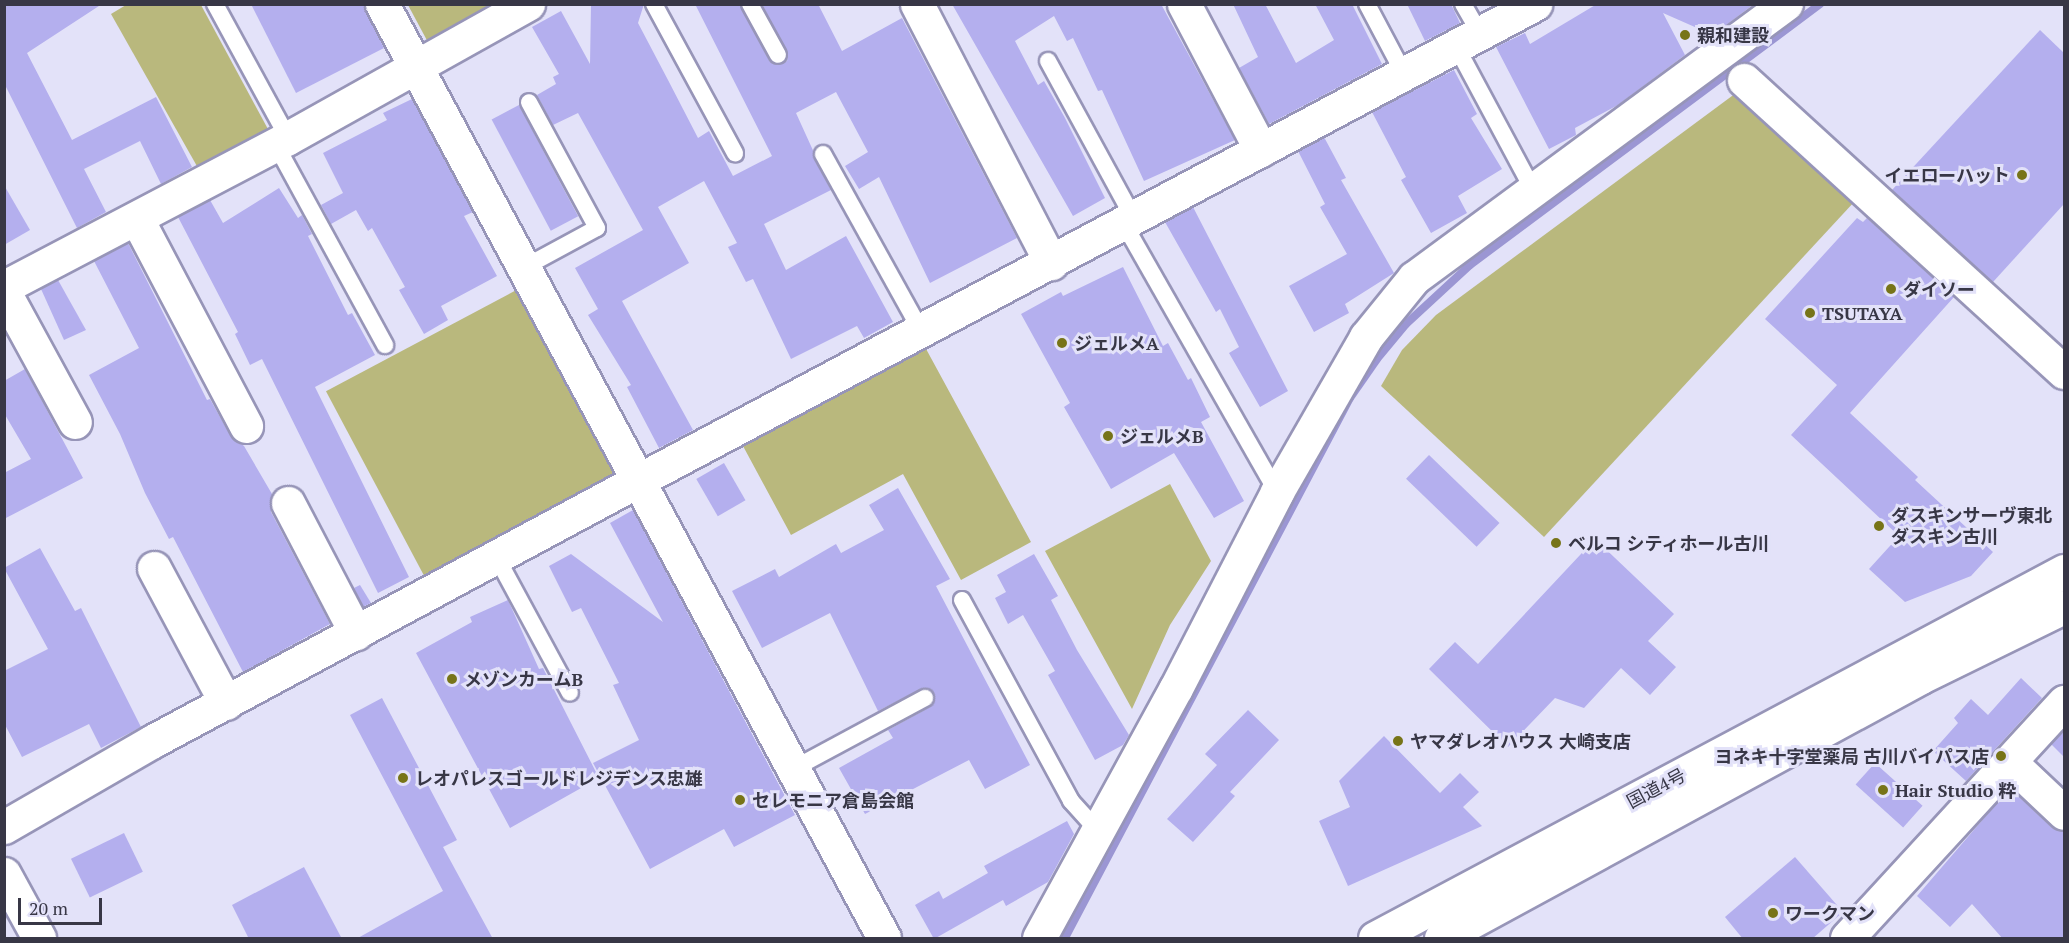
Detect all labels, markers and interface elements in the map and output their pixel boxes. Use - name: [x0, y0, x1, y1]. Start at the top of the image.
- place label: 親和建設: [1697, 24, 1769, 46]
- marker: 親和建設: [1678, 28, 1692, 42]
- place label: イエローハット: [1884, 164, 2010, 186]
- marker: イエローハット: [2015, 168, 2029, 182]
- place label: ダイソー: [1903, 278, 1975, 300]
- marker: ダイソー: [1884, 282, 1898, 296]
- place label: TSUTAYA: [1822, 302, 1903, 324]
- marker: TSUTAYA: [1803, 306, 1817, 320]
- place label: ジェルメA: [1074, 332, 1159, 354]
- marker: ジェルメA: [1055, 336, 1069, 350]
- place label: ジェルメB: [1120, 425, 1204, 447]
- marker: ジェルメB: [1101, 429, 1115, 443]
- place label: ダスキンサーヴ東北 ダスキン古川: [1891, 505, 2053, 548]
- marker: ダスキンサーヴ東北 ダスキン古川: [1872, 519, 1886, 533]
- place label: ベルコ シティホール古川: [1568, 532, 1771, 554]
- marker: ベルコ シティホール古川: [1549, 536, 1563, 550]
- place label: メゾンカームB: [464, 668, 584, 690]
- marker: メゾンカームB: [445, 672, 459, 686]
- place label: ヤマダレオハウス 大崎支店: [1410, 730, 1631, 752]
- marker: ヤマダレオハウス 大崎支店: [1391, 734, 1405, 748]
- place label: ヨネキ十字堂薬局 古川バイパス店: [1714, 745, 1989, 767]
- marker: ヨネキ十字堂薬局 古川バイパス店: [1994, 749, 2008, 763]
- street label: 国道4号: [1623, 764, 1689, 812]
- place label: レオパレスゴールドレジデンス忠雄: [415, 767, 703, 789]
- marker: レオパレスゴールドレジデンス忠雄: [396, 771, 410, 785]
- place label: Hair Studio 粋: [1895, 779, 2016, 801]
- marker: Hair Studio 粋: [1876, 783, 1890, 797]
- place label: セレモニア倉島会館: [752, 789, 914, 811]
- marker: セレモニア倉島会館: [733, 793, 747, 807]
- scale bar: [21, 886, 105, 924]
- text: 20 m: [29, 896, 68, 920]
- place label: ワークマン: [1785, 902, 1875, 924]
- marker: ワークマン: [1766, 906, 1780, 920]

